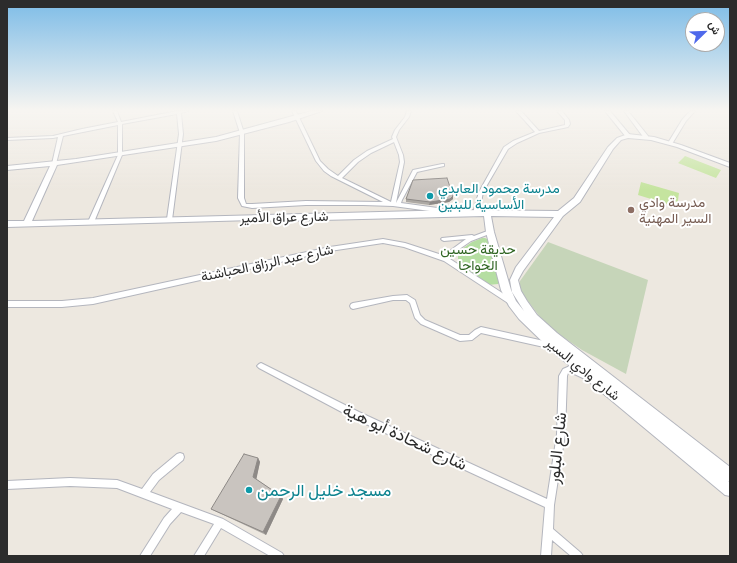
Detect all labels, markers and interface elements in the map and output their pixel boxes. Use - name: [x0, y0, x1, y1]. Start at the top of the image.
- north arrow: [685, 12, 725, 52]
- text: ش: [707, 19, 723, 36]
- place label: مدرسة محمود العابدي الأساسية للبنين: [438, 180, 560, 212]
- marker: مدرسة محمود العابدي الأساسية للبنين: [425, 191, 435, 201]
- place label: مدرسة وادي السير المهنية: [639, 194, 712, 226]
- marker: مدرسة وادي السير المهنية: [626, 205, 636, 215]
- street label: شارع عراق الأمير: [239, 208, 329, 226]
- street label: شارع عبد الرزاق الحباشنة: [199, 241, 335, 285]
- park label: حديقة حسين الخواجا: [440, 241, 516, 274]
- street label: شارع وادي السير: [542, 334, 624, 404]
- street label: شارع شحادة أبو هية: [340, 399, 470, 475]
- street label: شارع البلور: [543, 411, 571, 485]
- place label: مسجد خليل الرحمن: [257, 480, 391, 500]
- marker: مسجد خليل الرحمن: [244, 485, 254, 495]

